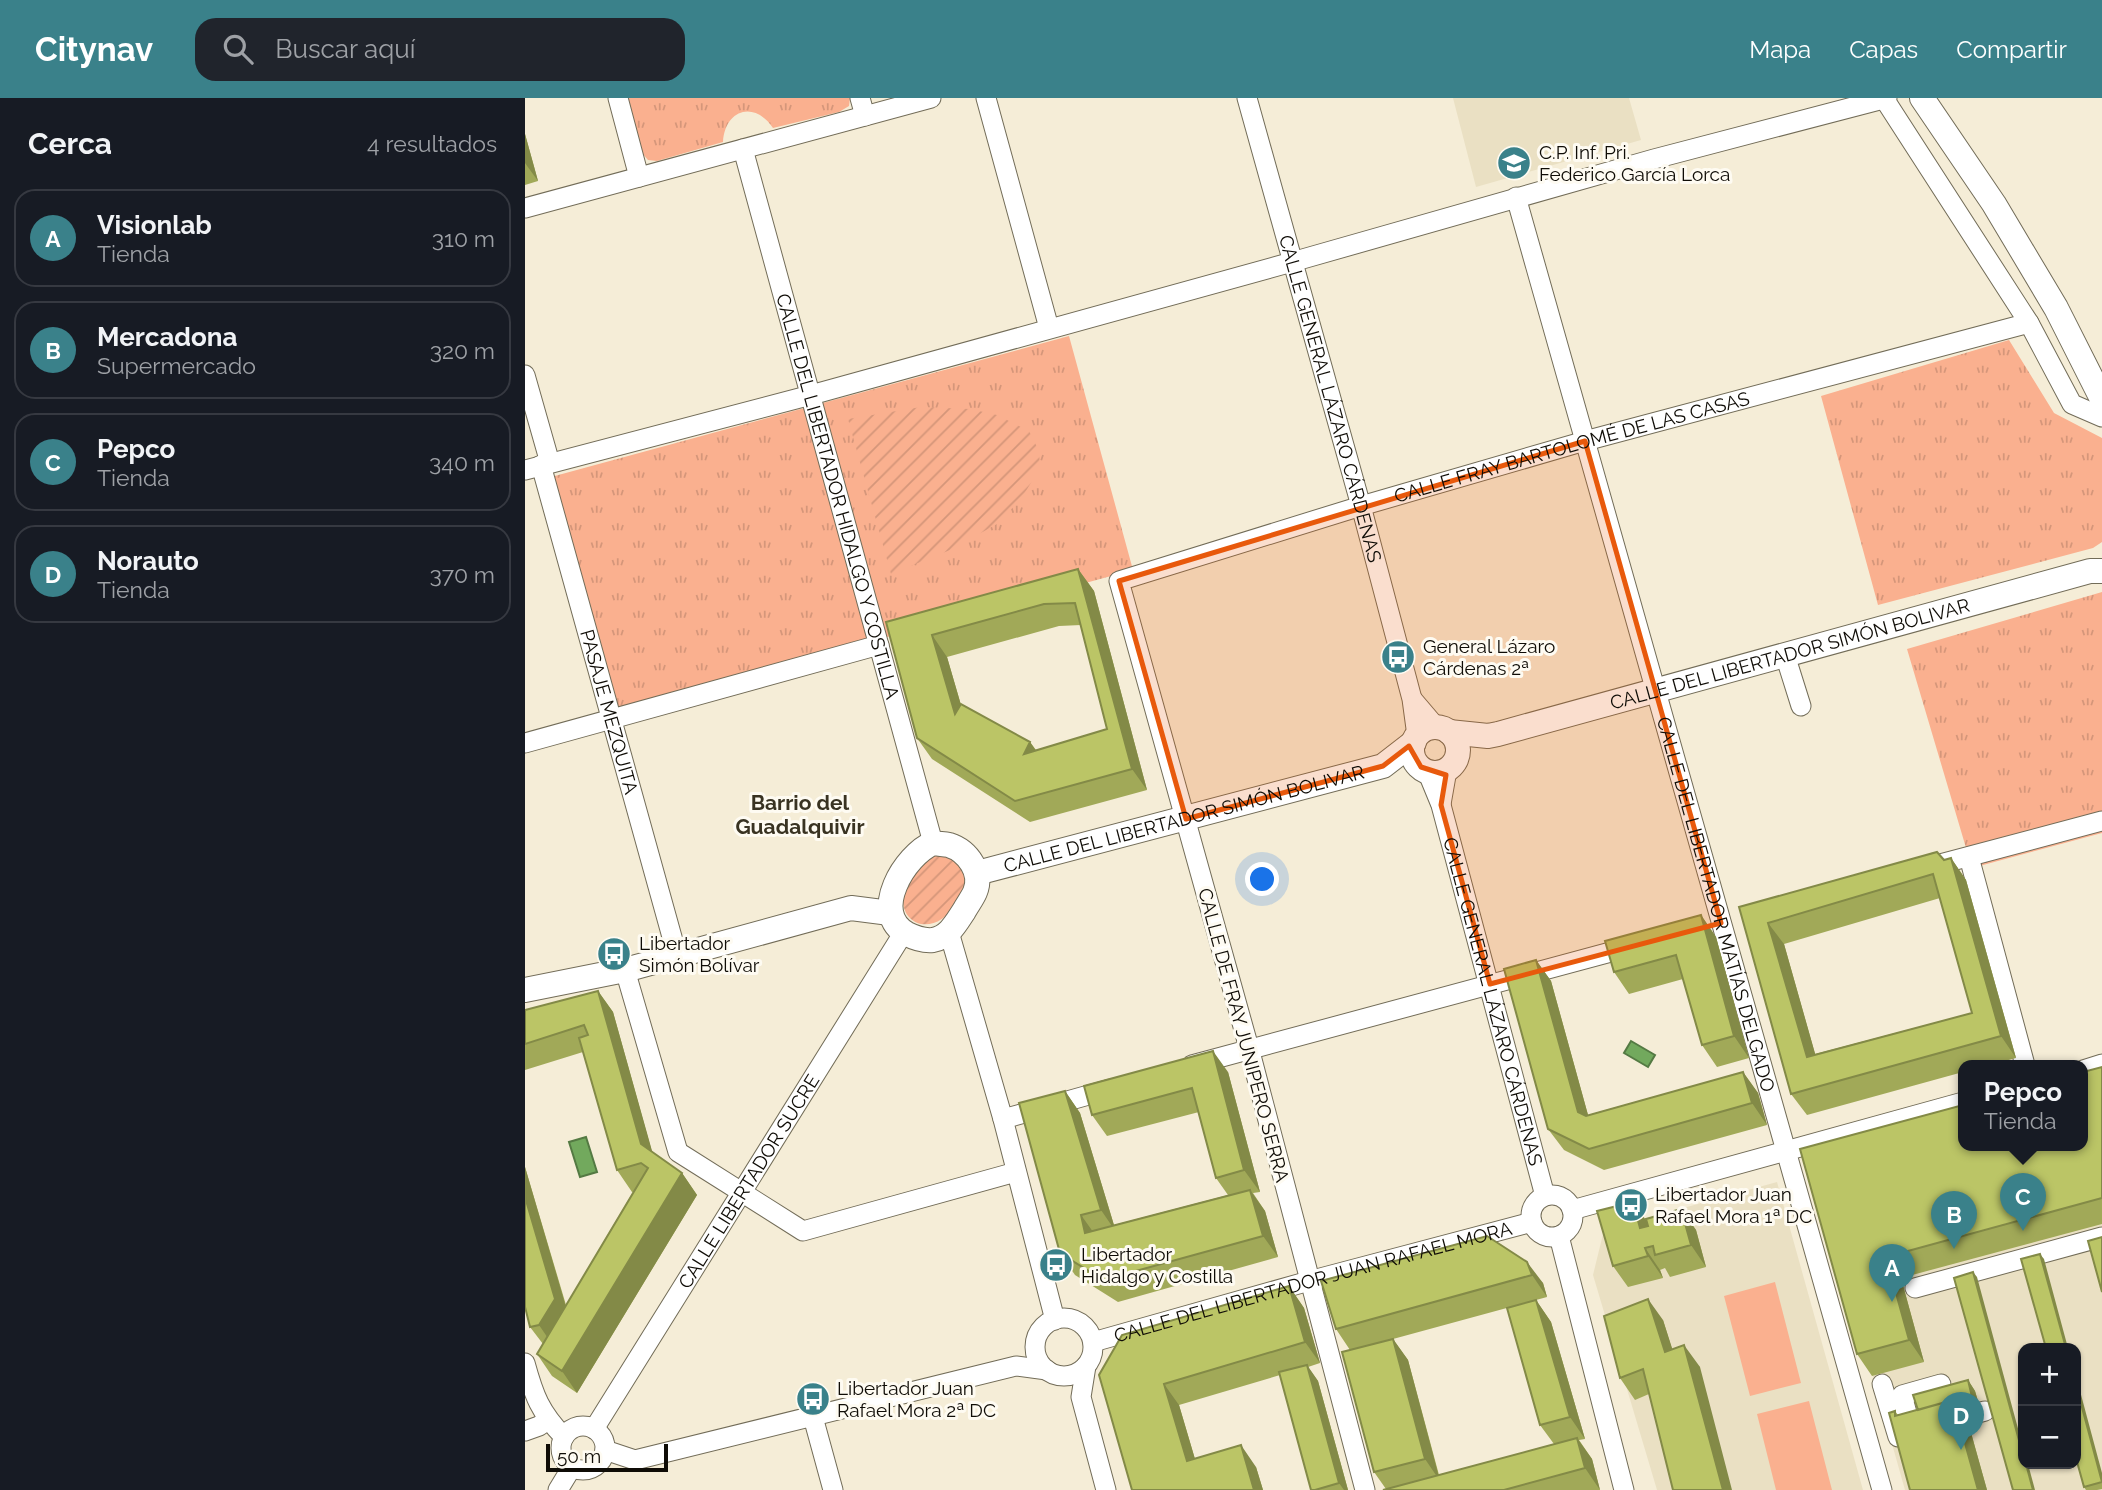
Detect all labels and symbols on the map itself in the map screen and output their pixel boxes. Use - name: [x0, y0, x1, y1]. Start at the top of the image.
- place label: C.P. Inf. Pri. Federico García Lorca: [1539, 141, 1730, 185]
- school or university icon: C.P. Inf. Pri. Federico García Lorca: [1495, 144, 1533, 182]
- street label: CALLE GENERAL LÁZARO CÁRDENAS: [1275, 232, 1386, 565]
- street label: CALLE DEL LIBERTADOR HIDALGO Y COSTILLA: [772, 291, 904, 702]
- street label: CALLE FRAY BARTOLOMÉ DE LAS CASAS: [1392, 387, 1752, 507]
- street label: CALLE DEL LIBERTADOR SIMÓN BOLIVAR: [1607, 594, 1972, 714]
- street label: PASAJE MEZQUITA: [576, 627, 643, 796]
- place label: General Lázaro Cárdenas 2ª: [1423, 635, 1555, 679]
- bus stop icon: General Lázaro Cárdenas 2ª: [1379, 638, 1417, 676]
- street label: CALLE DEL LIBERTADOR MATÍAS DELGADO: [1653, 714, 1780, 1094]
- street label: CALLE DEL LIBERTADOR SIMÓN BOLIVAR: [1001, 760, 1367, 877]
- district label: Barrio del Guadalquivir: [735, 790, 865, 839]
- street label: CALLE GENERAL LÁZARO CÁRDENAS: [1439, 835, 1547, 1168]
- your location: [1245, 862, 1279, 896]
- street label: CALLE DE FRAY JUNIPERO SERRA: [1194, 886, 1294, 1185]
- place label: Libertador Simón Bolívar: [639, 932, 760, 976]
- bus stop icon: Libertador Simón Bolívar: [595, 935, 633, 973]
- street label: CALLE LIBERTADOR SUCRE: [674, 1070, 823, 1292]
- pin: C: [2000, 1173, 2046, 1231]
- place label: Libertador Juan Rafael Mora 1ª DC: [1655, 1183, 1812, 1227]
- bus stop icon: Libertador Juan Rafael Mora 1ª DC: [1612, 1186, 1650, 1224]
- pin: B: [1931, 1191, 1977, 1249]
- street label: CALLE DEL LIBERTADOR JUAN RAFAEL MORA: [1111, 1217, 1514, 1347]
- place label: Libertador Hidalgo y Costilla: [1081, 1243, 1233, 1287]
- pin: A: [1869, 1244, 1915, 1302]
- bus stop icon: Libertador Hidalgo y Costilla: [1037, 1246, 1075, 1284]
- place label: Libertador Juan Rafael Mora 2ª DC: [837, 1377, 996, 1421]
- bus stop icon: Libertador Juan Rafael Mora 2ª DC: [794, 1380, 832, 1418]
- pin: D: [1938, 1392, 1984, 1450]
- scale bar: [546, 1441, 669, 1473]

